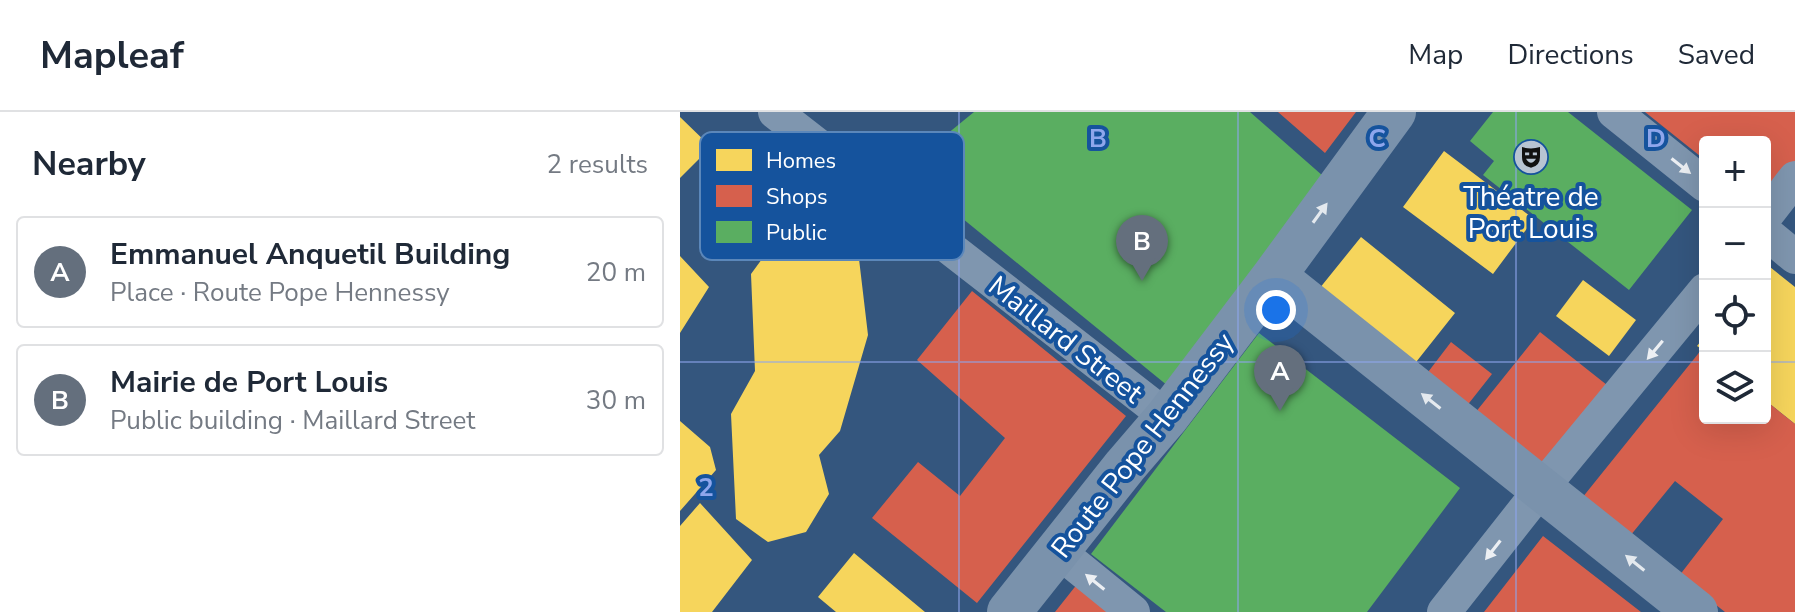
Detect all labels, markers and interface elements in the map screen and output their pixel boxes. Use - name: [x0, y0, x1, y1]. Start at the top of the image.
- text: Mapleaf: [40, 30, 184, 81]
- text: Map: [1408, 36, 1463, 74]
- text: Directions: [1507, 36, 1634, 74]
- text: Saved: [1678, 36, 1755, 74]
- text: B: [1089, 121, 1107, 156]
- text: C: [1368, 121, 1386, 156]
- text: D: [1646, 121, 1666, 156]
- legend: [700, 132, 964, 260]
- map controls: [1699, 136, 1771, 424]
- button: +: [1699, 136, 1771, 208]
- theatre icon: Théatre de Port Louis: [1512, 138, 1550, 176]
- text: Nearby: [32, 141, 146, 187]
- text: Homes: [766, 146, 836, 176]
- text: 2 results: [547, 147, 648, 182]
- one-way arrow: [1671, 157, 1691, 173]
- place label: Théatre de Port Louis: [1463, 178, 1599, 248]
- text: Shops: [766, 182, 828, 212]
- one-way arrow: [1312, 202, 1328, 224]
- button: −: [1699, 208, 1771, 280]
- pin: B: [1116, 215, 1168, 281]
- text: Public: [766, 218, 827, 248]
- text: Emmanuel Anquetil Building: [110, 234, 510, 275]
- text: A: [50, 255, 70, 290]
- text: 20 m: [586, 255, 646, 290]
- street label: Maillard Street: [980, 267, 1151, 412]
- text: Place · Route Pope Hennessy: [110, 275, 450, 310]
- button: locate: [1699, 280, 1771, 352]
- your location: [1256, 290, 1296, 330]
- street label: Route Pope Hennessy: [1043, 325, 1243, 566]
- one-way arrow: [1647, 340, 1664, 360]
- pin: A: [1254, 345, 1306, 411]
- button: layers: [1699, 352, 1771, 424]
- text: Mairie de Port Louis: [110, 362, 388, 403]
- text: B: [51, 383, 69, 418]
- text: 30 m: [586, 383, 646, 418]
- one-way arrow: [1421, 393, 1441, 410]
- text: Public building · Maillard Street: [110, 403, 475, 438]
- text: 2: [698, 470, 714, 505]
- one-way arrow: [1485, 540, 1502, 560]
- one-way arrow: [1625, 556, 1645, 572]
- one-way arrow: [1085, 574, 1105, 591]

